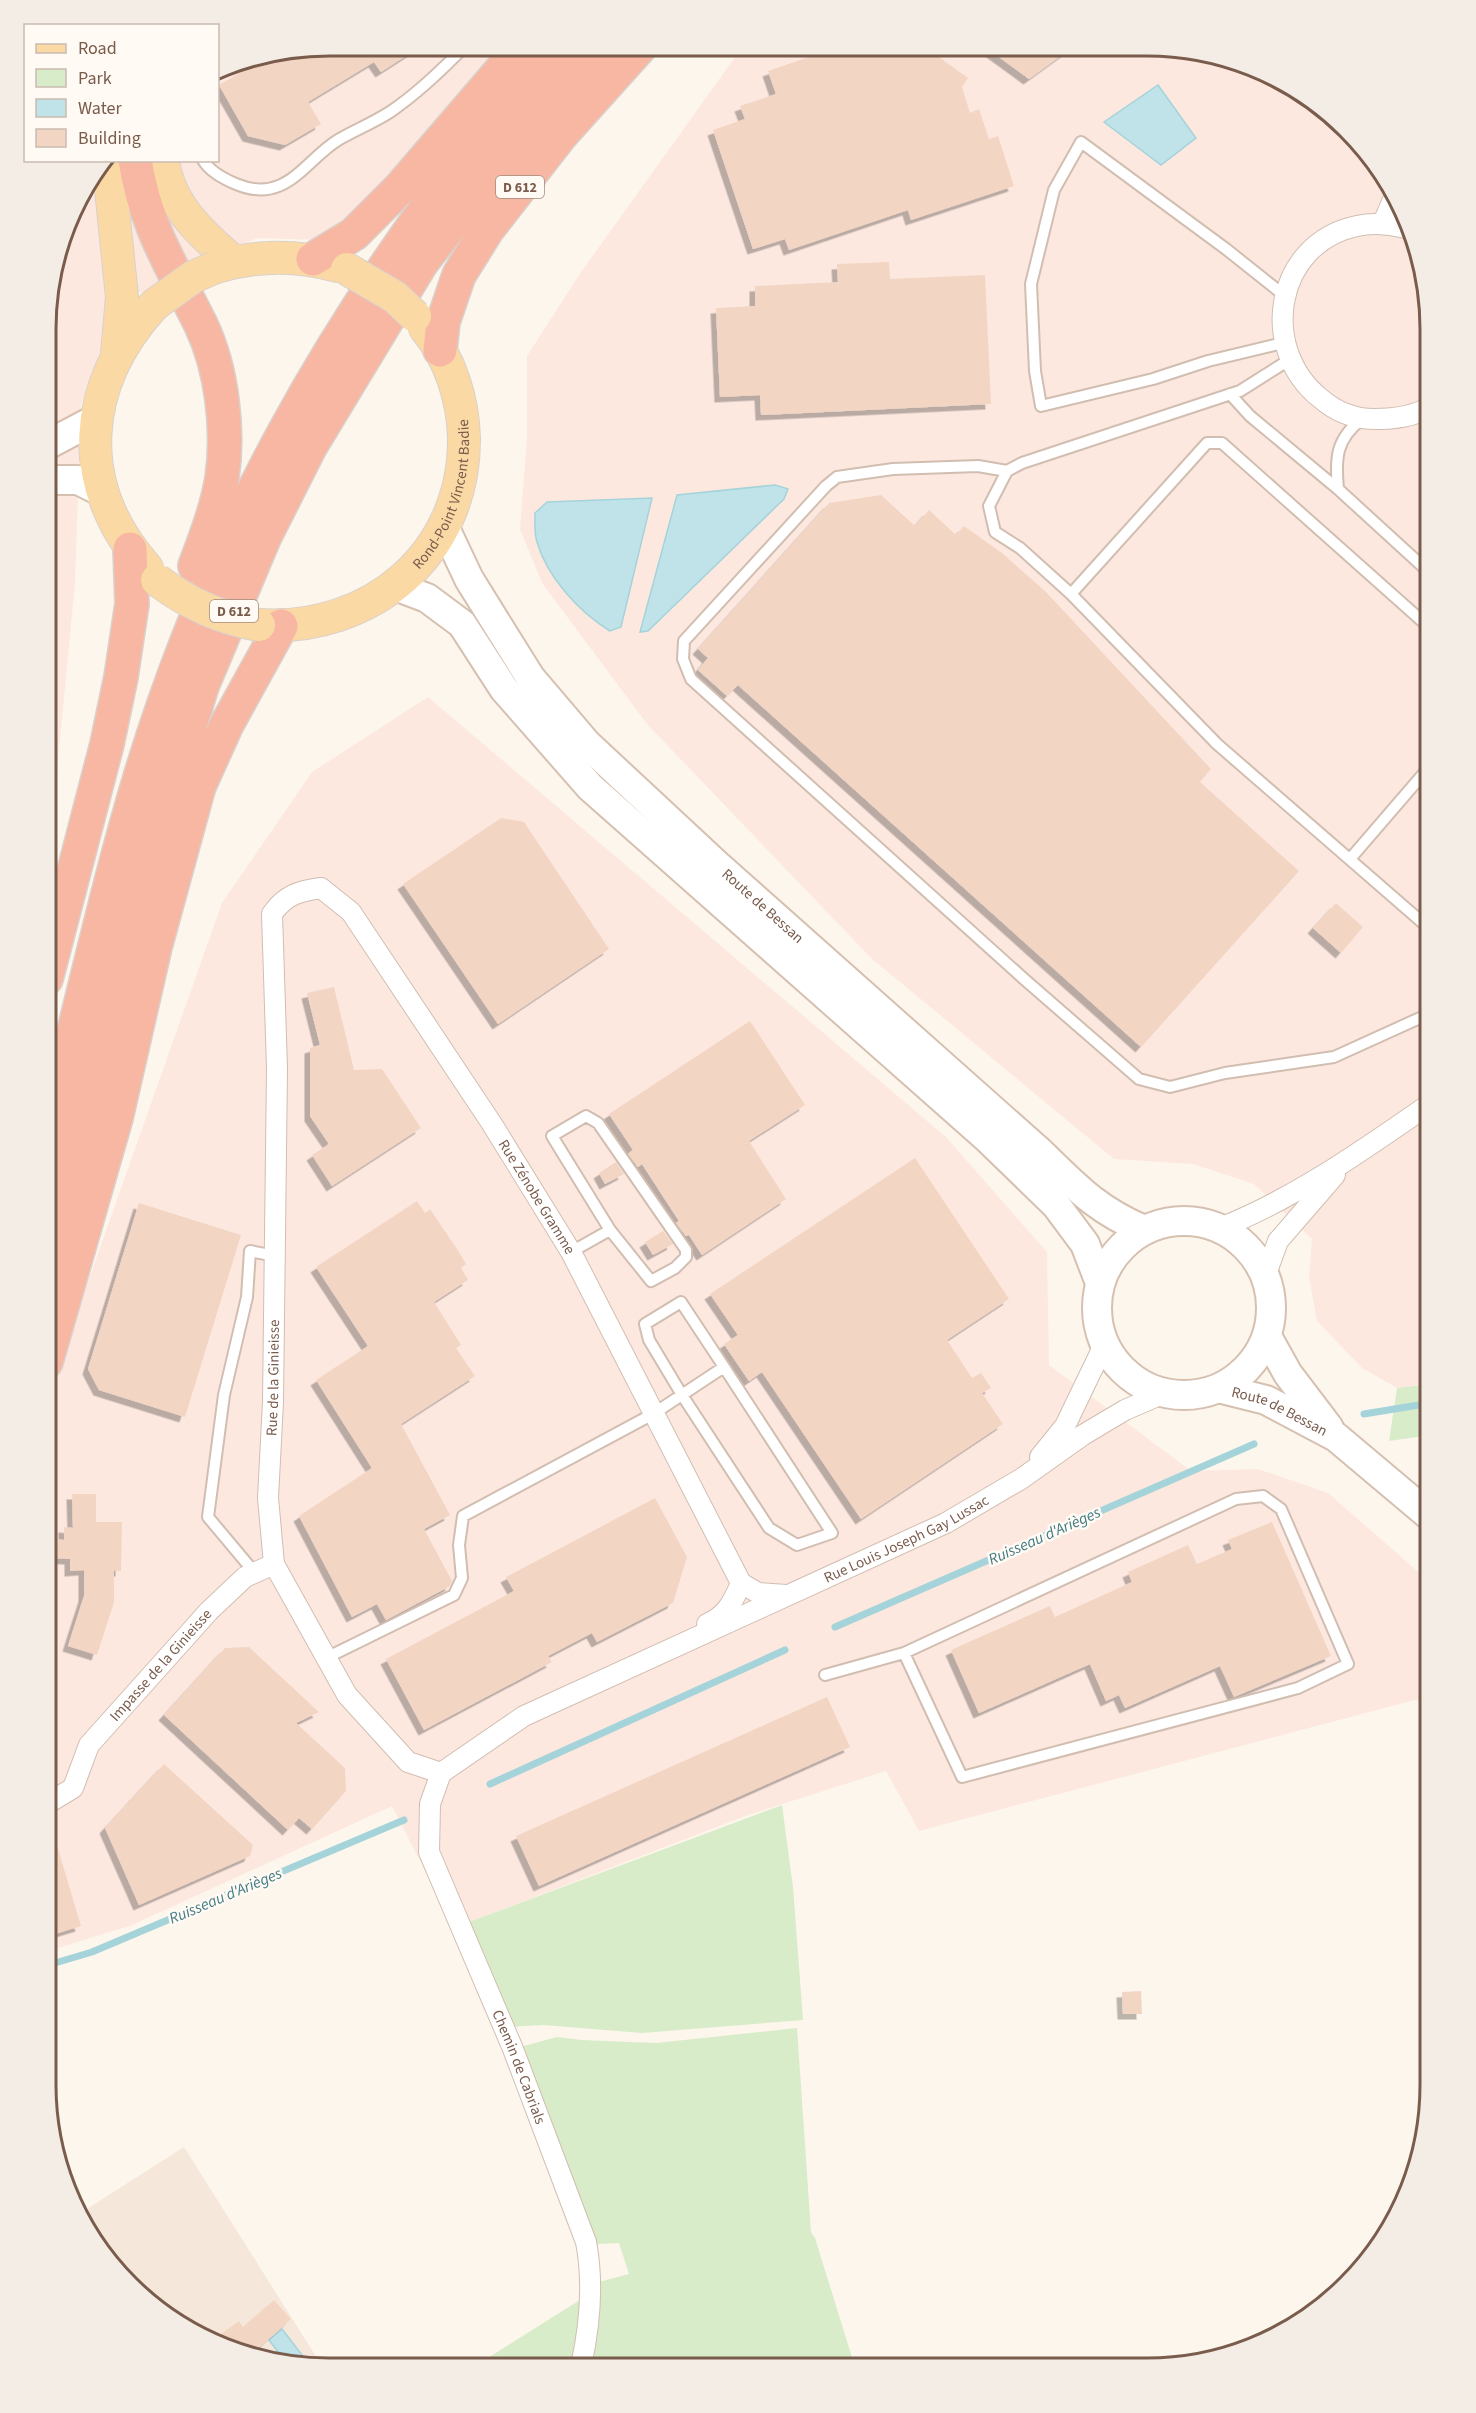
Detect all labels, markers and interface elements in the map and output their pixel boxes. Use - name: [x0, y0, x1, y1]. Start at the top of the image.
- legend: [24, 24, 219, 162]
- text: Road: [78, 36, 117, 61]
- text: Park: [78, 66, 112, 91]
- text: Water: [78, 96, 122, 121]
- text: Building: [78, 126, 141, 151]
- road number: D 612: [496, 176, 544, 198]
- street label: Rond-Point Vincent Badie: [408, 418, 475, 574]
- road number: D 612: [210, 600, 258, 622]
- street label: Route de Bessan: [717, 864, 808, 948]
- street label: Rue Zénobe Gramme: [493, 1136, 580, 1259]
- street label: Rue de la Ginieisse: [261, 1319, 285, 1437]
- street label: Route de Bessan: [1229, 1382, 1331, 1442]
- street label: Rue Louis Joseph Gay Lussac: [821, 1490, 993, 1588]
- water label: Ruisseau d'Arièges: [985, 1501, 1105, 1571]
- street label: Impasse de la Ginieisse: [105, 1605, 217, 1726]
- water label: Ruisseau d'Arièges: [166, 1862, 286, 1930]
- street label: Chemin de Cabrials: [486, 2007, 551, 2127]

